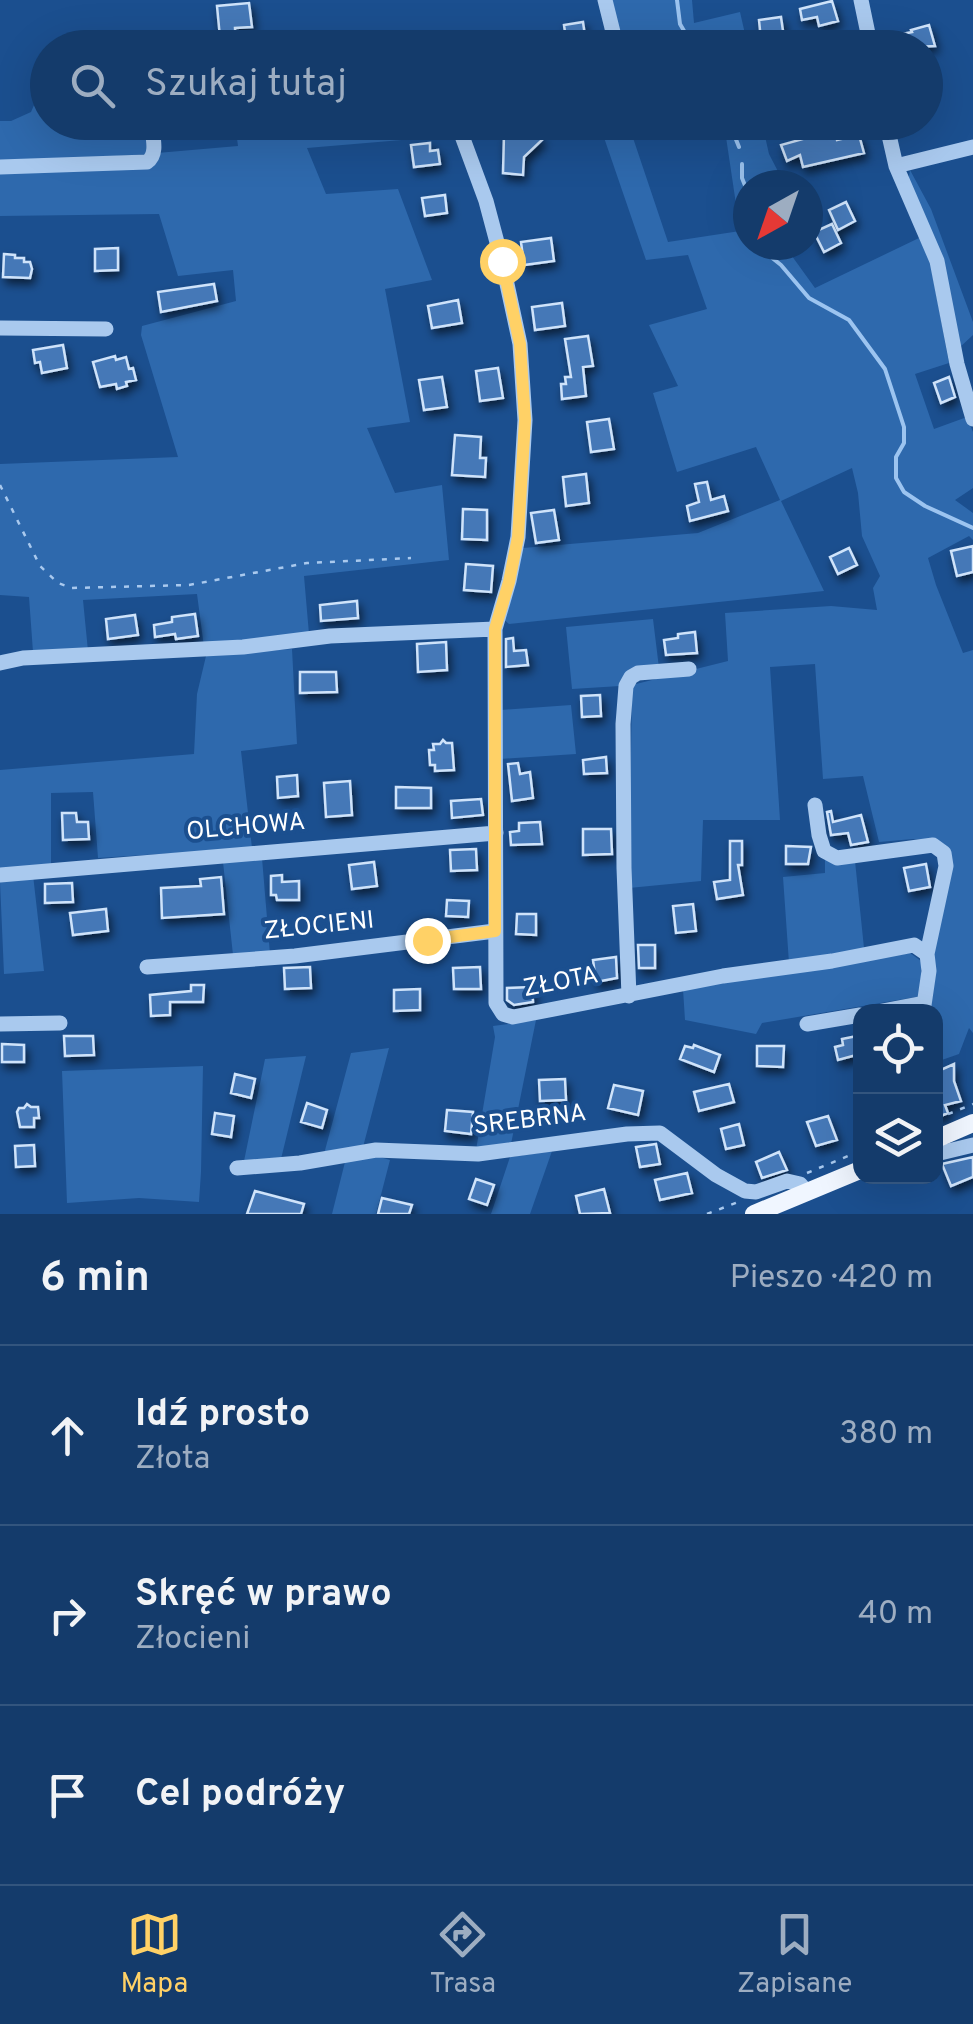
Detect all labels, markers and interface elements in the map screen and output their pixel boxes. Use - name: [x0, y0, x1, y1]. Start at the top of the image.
- search box: [30, 30, 943, 140]
- icon: search: [65, 58, 120, 113]
- text: Szukaj tutaj: [145, 61, 347, 110]
- north arrow: [733, 170, 823, 260]
- route start: [480, 239, 526, 285]
- street label: OLCHOWA: [185, 807, 307, 849]
- street label: ZŁOCIENI: [262, 905, 376, 949]
- route end: [405, 918, 451, 964]
- street label: ZŁOTA: [521, 960, 601, 1006]
- map controls: [853, 1004, 943, 1184]
- button: locate: [853, 1004, 943, 1094]
- button: layers: [853, 1094, 943, 1184]
- street label: SREBRNA: [472, 1098, 588, 1144]
- text: 6 min: [40, 1253, 150, 1306]
- text: Pieszo · 420 m: [730, 1259, 933, 1299]
- text: Idź prosto: [135, 1391, 310, 1440]
- icon: ahead: [40, 1408, 95, 1463]
- text: 380 m: [839, 1415, 933, 1455]
- text: Złota: [135, 1440, 210, 1480]
- text: Skręć w prawo: [135, 1571, 392, 1620]
- icon: right: [40, 1588, 95, 1643]
- text: 40 m: [858, 1595, 933, 1635]
- text: Złocieni: [135, 1620, 250, 1660]
- icon: arrive: [40, 1768, 95, 1823]
- text: Cel podróży: [135, 1771, 345, 1820]
- tab: Mapa: [121, 1907, 188, 2003]
- tab: Trasa: [429, 1907, 496, 2003]
- tab: Zapisane: [737, 1907, 852, 2003]

